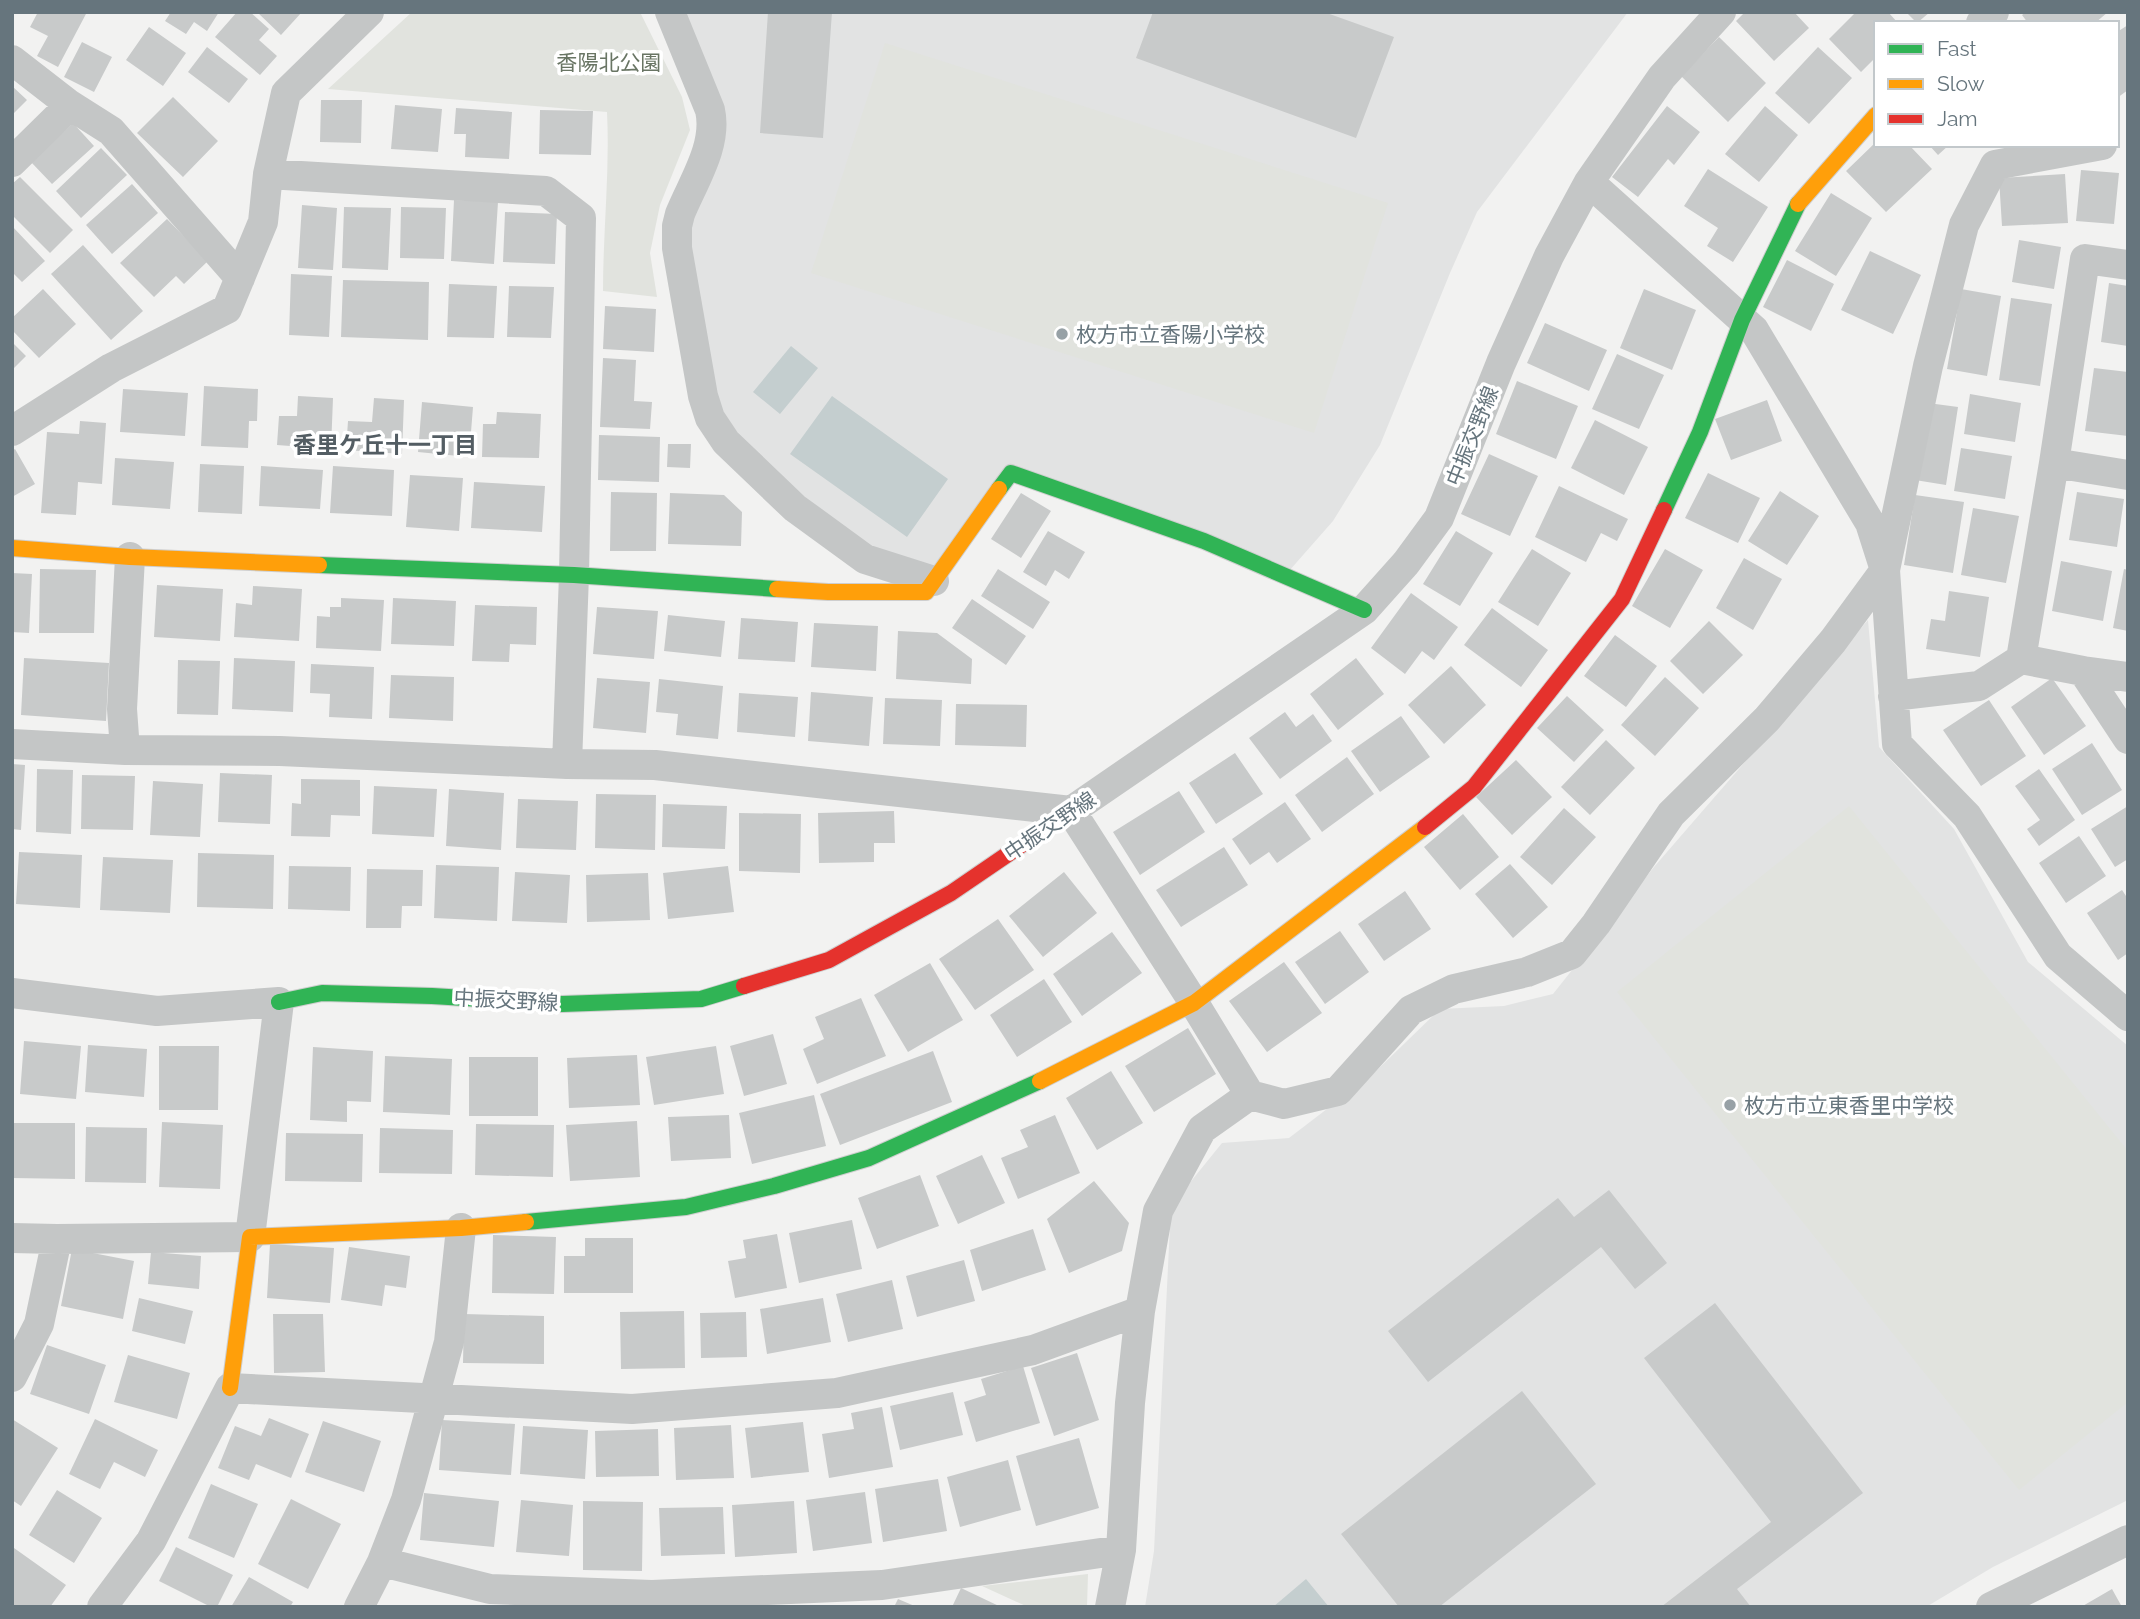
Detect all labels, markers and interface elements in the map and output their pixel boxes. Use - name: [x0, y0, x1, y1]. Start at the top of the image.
- legend: [1874, 21, 2119, 147]
- text: Fast: [1937, 36, 1977, 61]
- park label: 香陽北公園: [557, 50, 662, 75]
- text: Slow: [1937, 71, 1985, 96]
- text: Jam: [1937, 106, 1978, 131]
- place label: 枚方市立香陽小学校: [1076, 322, 1265, 347]
- marker: 枚方市立香陽小学校: [1054, 326, 1070, 342]
- street label: 中振交野線: [1441, 383, 1503, 489]
- district label: 香里ケ丘十一丁目: [293, 431, 477, 458]
- street label: 中振交野線: [999, 786, 1101, 866]
- street label: 中振交野線: [453, 985, 559, 1015]
- place label: 枚方市立東香里中学校: [1744, 1093, 1954, 1118]
- marker: 枚方市立東香里中学校: [1722, 1097, 1738, 1113]

